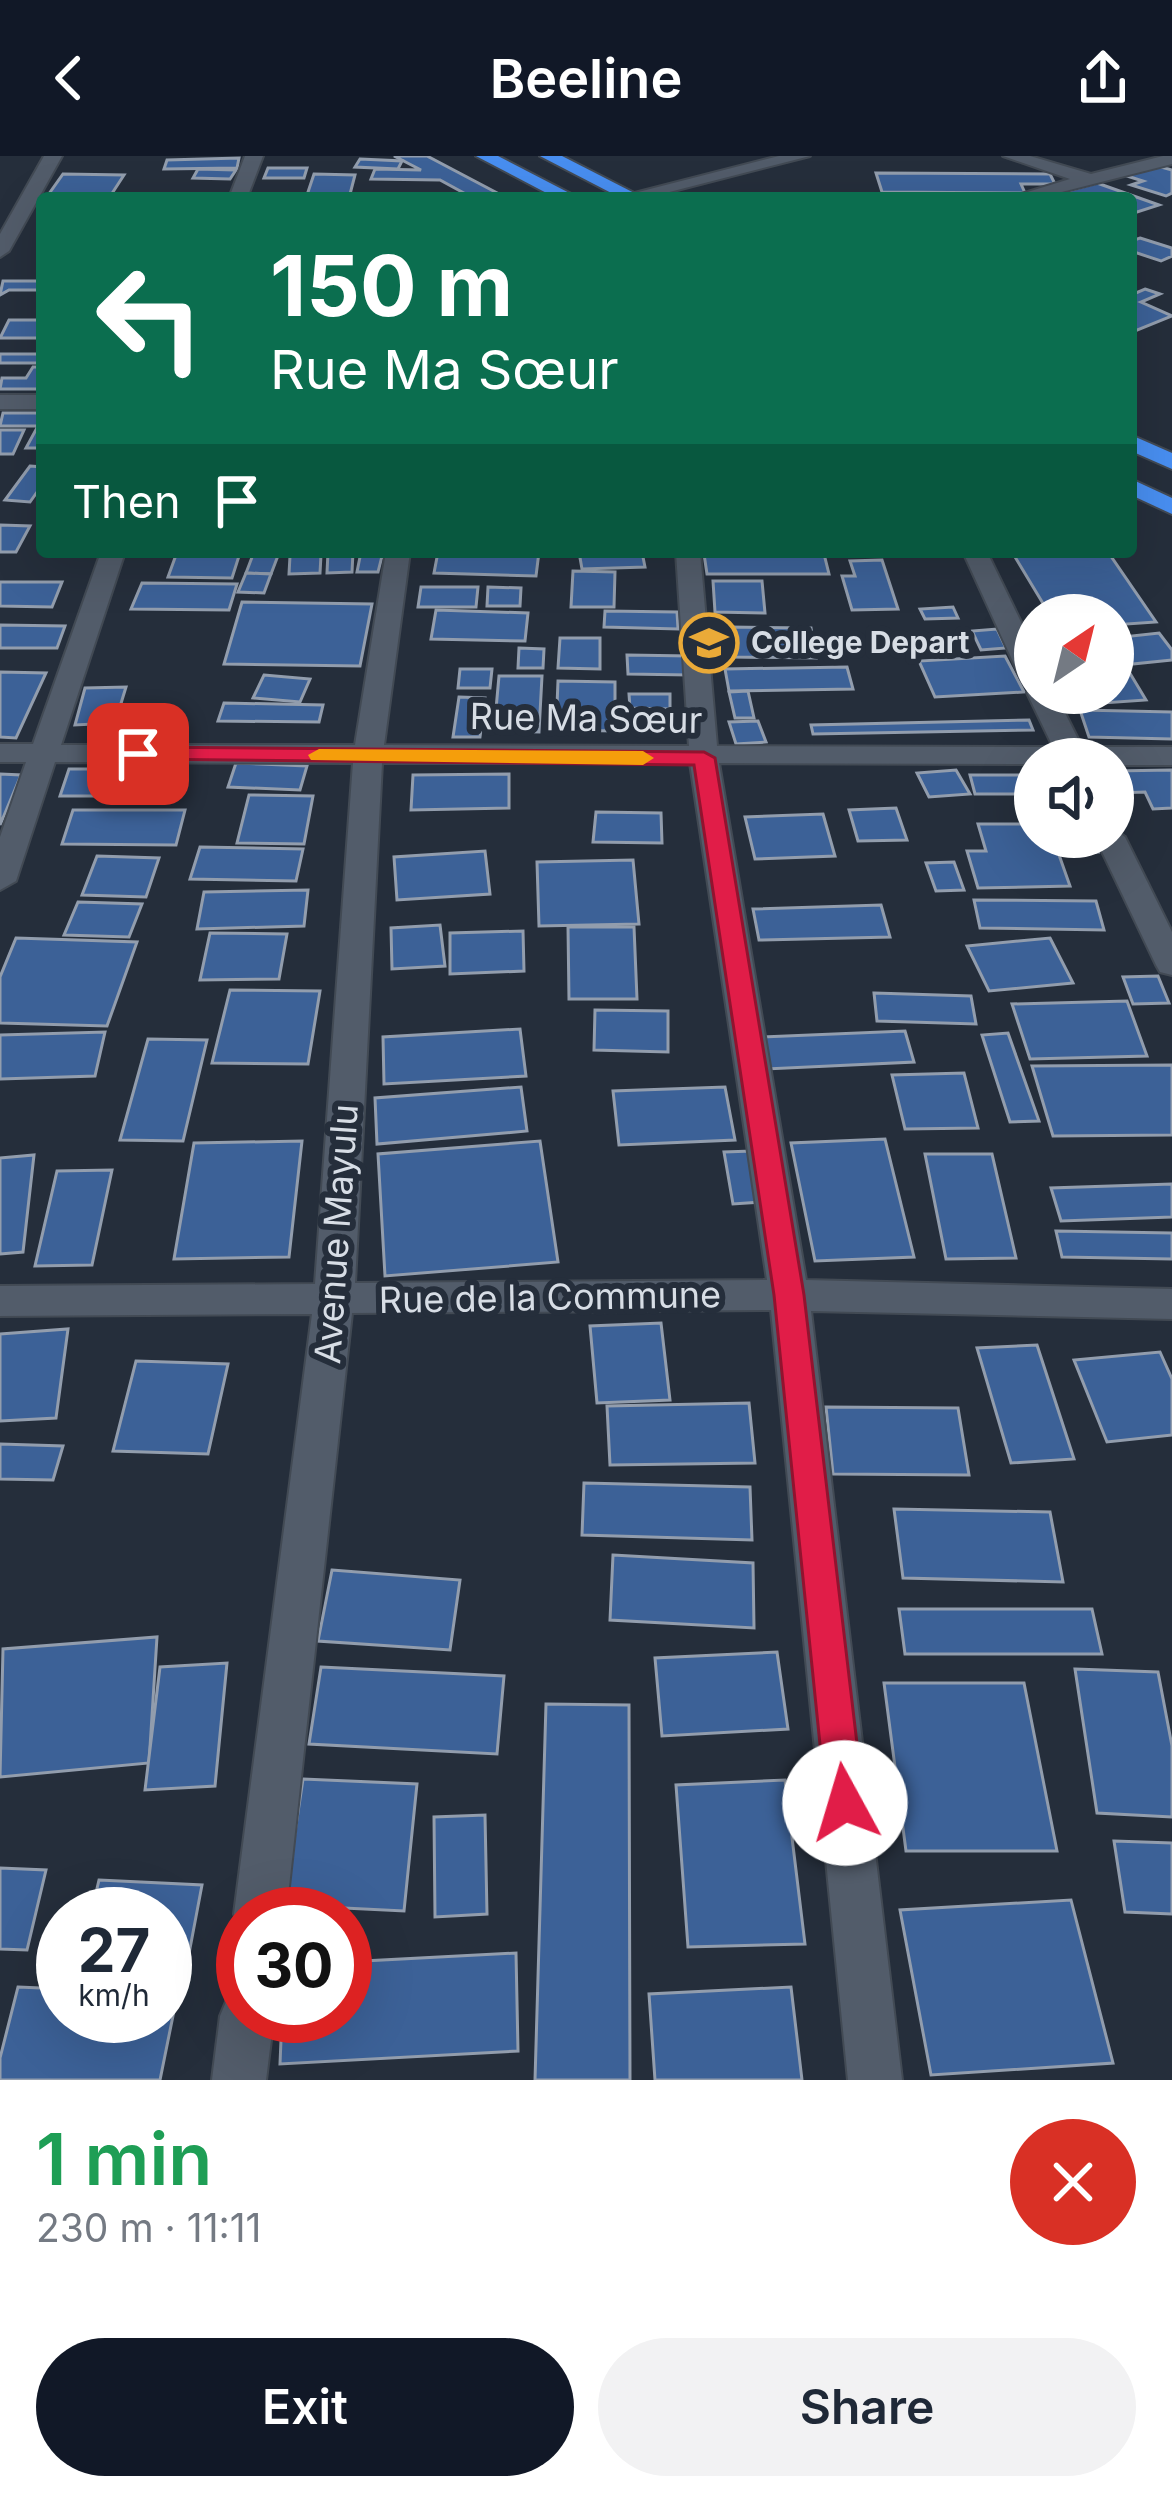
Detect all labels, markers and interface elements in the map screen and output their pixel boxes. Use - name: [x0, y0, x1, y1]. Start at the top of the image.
- icon: back: [36, 45, 102, 111]
- icon: share: [1070, 45, 1136, 111]
- text: Beeline: [490, 46, 682, 111]
- text: 150 m: [270, 235, 513, 336]
- icon: left: [72, 240, 228, 396]
- text: Rue Ma Sœur: [270, 337, 619, 402]
- icon: arrive: [204, 468, 270, 534]
- text: Then: [72, 474, 180, 529]
- north arrow: [1014, 594, 1134, 714]
- map controls: [1014, 594, 1134, 858]
- school or university icon: College Depart: [678, 612, 740, 674]
- place label: College Depart: [751, 624, 970, 660]
- street label: Rue Ma Sœur: [469, 694, 703, 742]
- pin: [87, 703, 189, 805]
- icon: arrive: [105, 721, 171, 787]
- button: sound: [1014, 738, 1134, 858]
- street label: Avenue Mayulu: [305, 1103, 367, 1365]
- street label: Rue de la Commune: [379, 1272, 721, 1322]
- position arrow: [782, 1740, 908, 1866]
- speed limit sign: 30: [216, 1887, 372, 2043]
- text: 27: [78, 1914, 150, 1986]
- text: km/h: [78, 1977, 150, 2013]
- text: 1 min: [36, 2115, 212, 2202]
- button: close: [1010, 2119, 1136, 2245]
- text: 230 m · 11:11: [36, 2204, 261, 2251]
- button: Exit: [36, 2338, 574, 2476]
- button: Share: [598, 2338, 1136, 2476]

